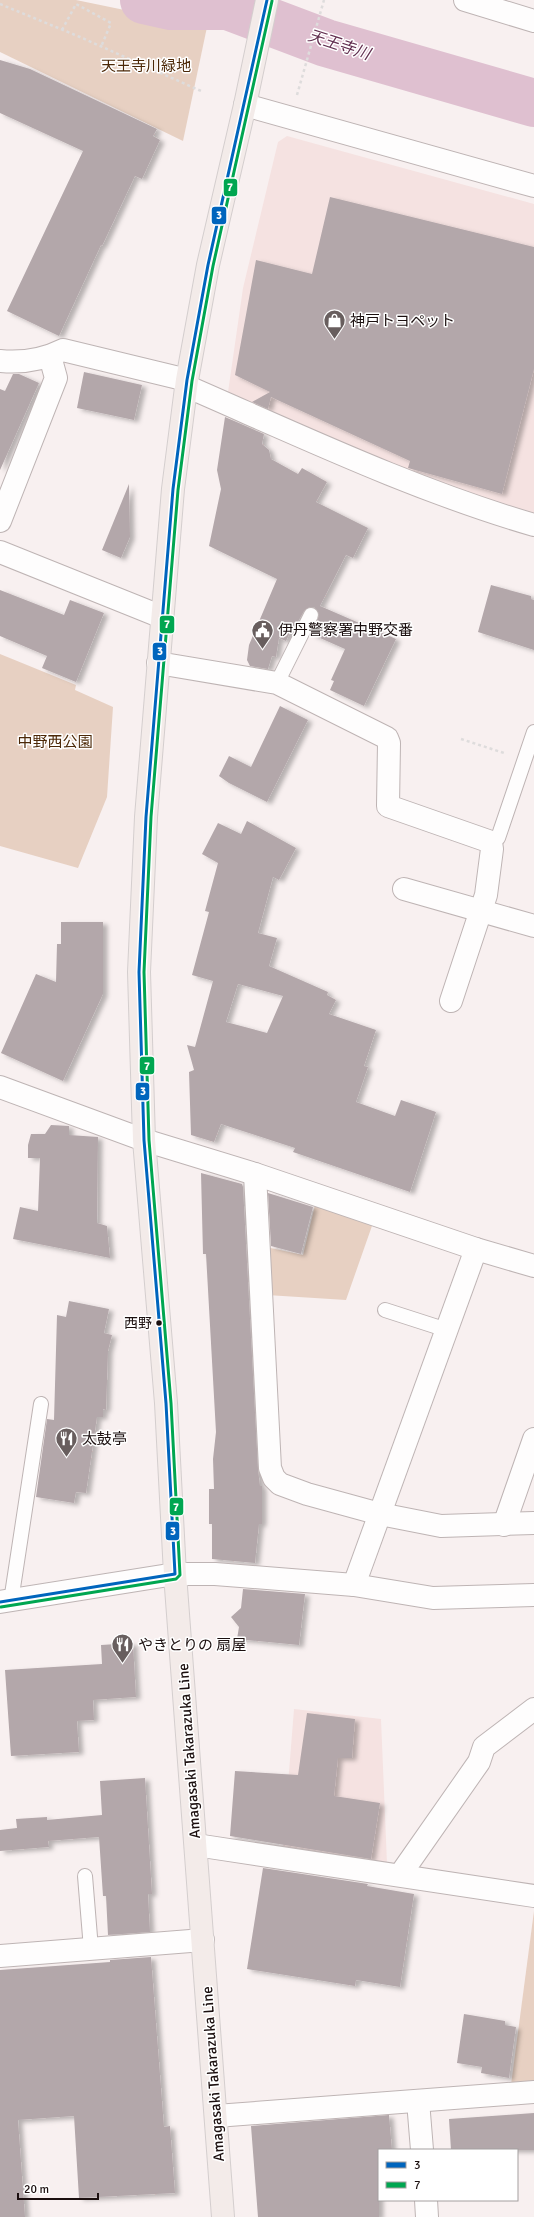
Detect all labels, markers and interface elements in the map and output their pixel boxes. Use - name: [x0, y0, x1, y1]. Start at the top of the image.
- water label: 天王寺川: [305, 26, 374, 65]
- park label: 天王寺川緑地: [101, 57, 191, 75]
- line badge: 7: [223, 178, 238, 197]
- text: 7: [227, 181, 233, 194]
- line badge: 3: [211, 206, 227, 225]
- text: 3: [216, 209, 222, 222]
- shop icon: 神戸トヨペット: [322, 308, 348, 341]
- place label: 神戸トヨペット: [350, 312, 455, 330]
- line badge: 7: [159, 615, 175, 634]
- public building icon: 伊丹警察署中野交番: [250, 617, 276, 650]
- text: 7: [164, 618, 170, 631]
- place label: 伊丹警察署中野交番: [278, 621, 413, 639]
- line badge: 3: [152, 642, 167, 661]
- text: 3: [157, 645, 163, 658]
- park label: 中野西公園: [17, 733, 93, 751]
- line badge: 7: [139, 1056, 155, 1075]
- text: 7: [144, 1060, 150, 1073]
- line badge: 3: [135, 1082, 150, 1101]
- text: 3: [140, 1085, 146, 1098]
- place label: 西野: [124, 1315, 152, 1332]
- marker: 西野: [154, 1318, 164, 1328]
- restaurant icon: 太鼓亭: [53, 1426, 79, 1459]
- place label: 太鼓亭: [82, 1430, 127, 1448]
- line badge: 7: [169, 1497, 184, 1516]
- text: 7: [173, 1501, 179, 1514]
- line badge: 3: [165, 1521, 180, 1541]
- text: 3: [170, 1525, 176, 1538]
- restaurant icon: やきとりの 扇屋: [109, 1632, 135, 1665]
- place label: やきとりの 扇屋: [138, 1636, 246, 1654]
- street label: Amagasaki Takarazuka Line: [174, 1663, 204, 1839]
- street label: Amagasaki Takarazuka Line: [198, 1986, 228, 2162]
- legend: [378, 2149, 518, 2201]
- text: 3: [414, 2158, 420, 2173]
- scale bar: [18, 2175, 98, 2201]
- text: 7: [414, 2178, 420, 2193]
- text: 20 m: [24, 2182, 49, 2197]

